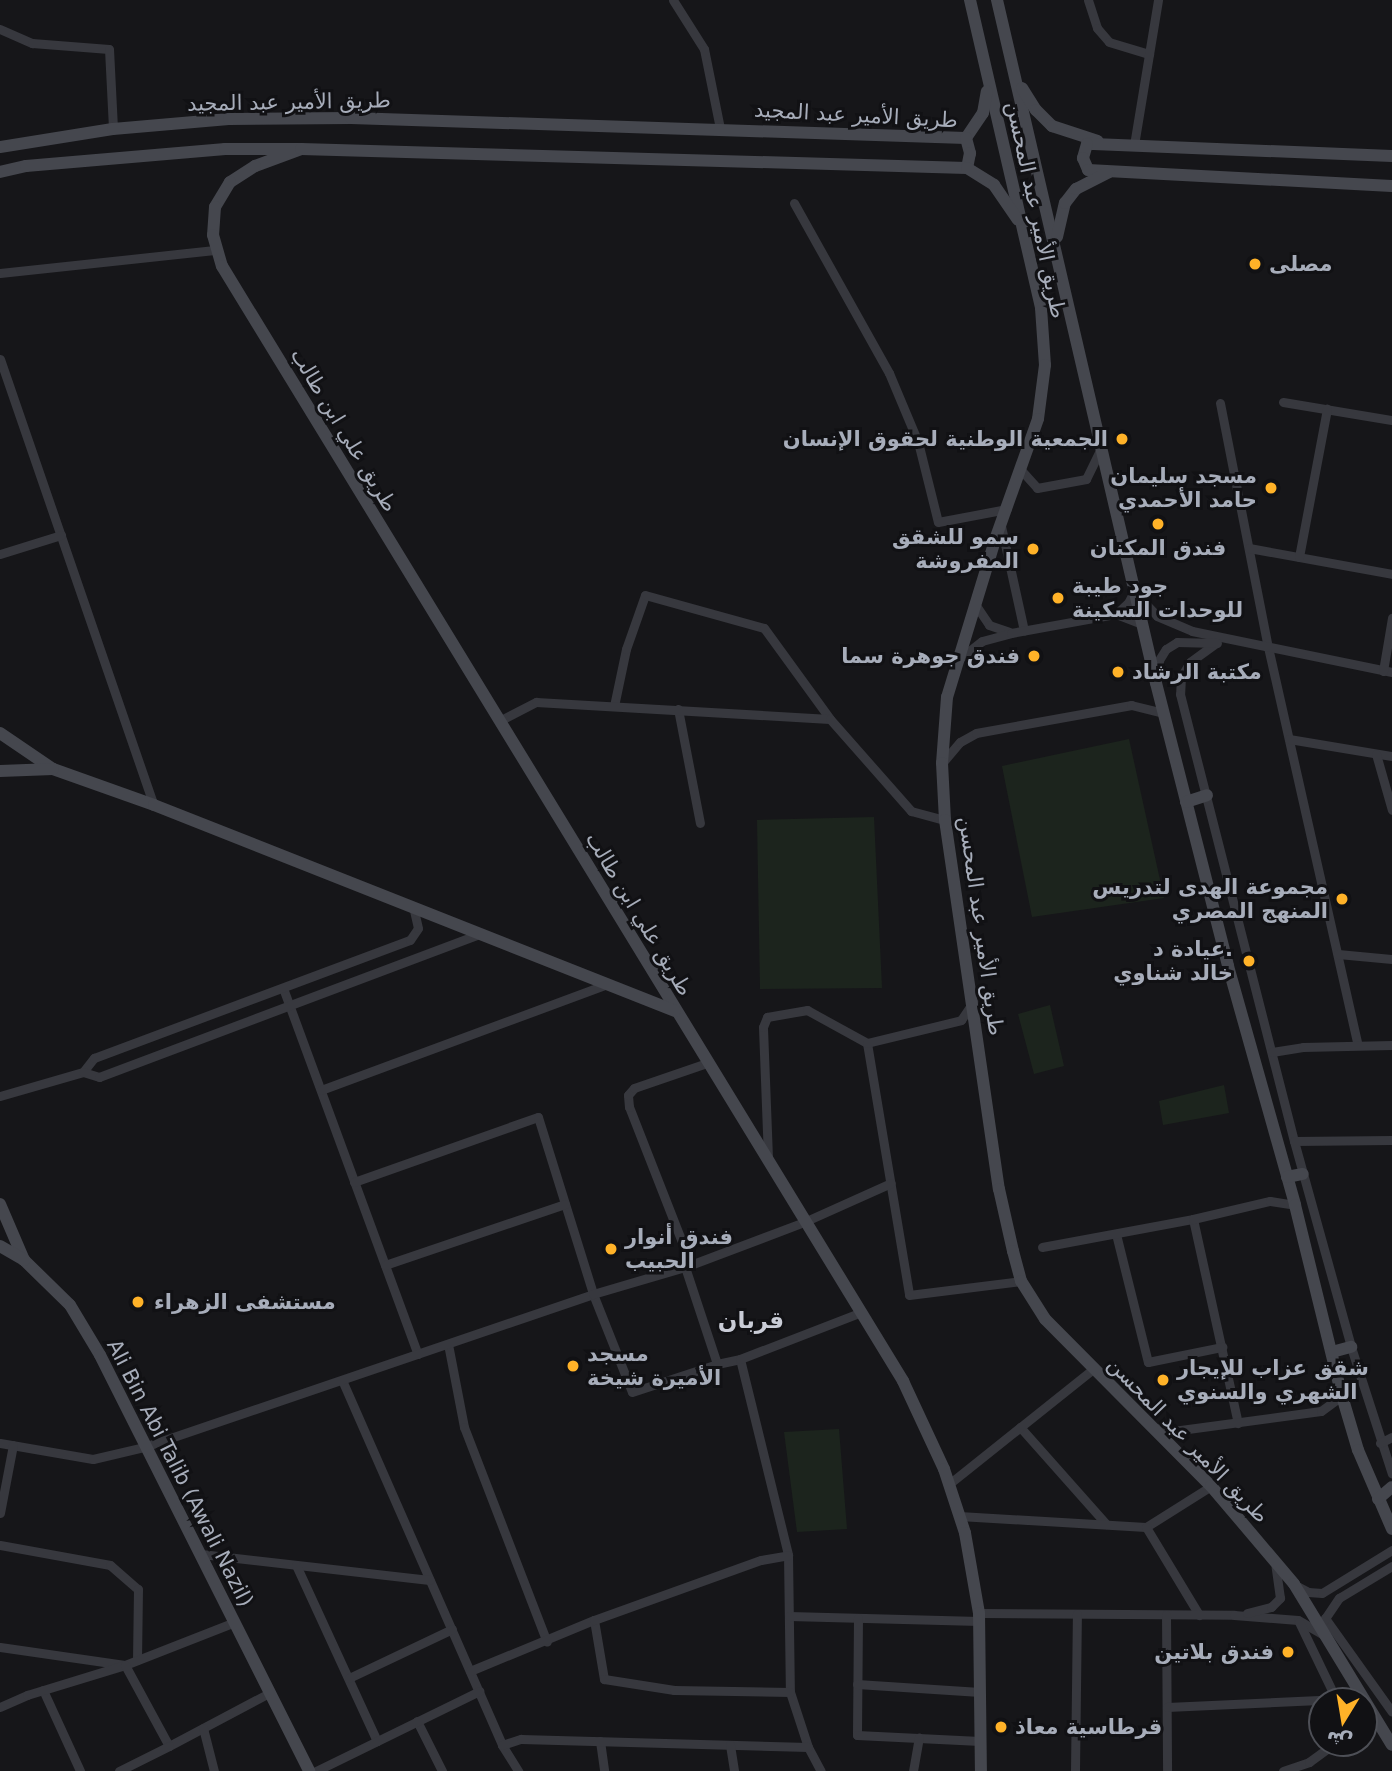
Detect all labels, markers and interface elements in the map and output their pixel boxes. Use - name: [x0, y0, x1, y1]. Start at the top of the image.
- street label: طريق الأمير عبد المجيد: [187, 88, 391, 116]
- street label: طريق الأمير عبد المجيد: [754, 97, 958, 133]
- street label: طريق الأمير عبد المحسن: [1001, 99, 1071, 321]
- place label: مصلى: [1269, 251, 1333, 277]
- marker: مصلى: [1247, 256, 1263, 272]
- street label: طريق علي ابن طالب: [285, 344, 403, 516]
- place label: الجمعية الوطنية لحقوق الإنسان: [783, 426, 1108, 452]
- marker: الجمعية الوطنية لحقوق الإنسان: [1114, 431, 1130, 447]
- place label: مسجد سليمان حامد الأحمدي: [1110, 463, 1257, 513]
- marker: مسجد سليمان حامد الأحمدي: [1263, 480, 1279, 496]
- marker: فندق المكنان: [1150, 516, 1166, 532]
- place label: سمو للشقق المفروشة: [892, 524, 1019, 574]
- place label: فندق المكنان: [1090, 535, 1226, 561]
- marker: سمو للشقق المفروشة: [1025, 541, 1041, 557]
- place label: جود طيبة للوحدات السكينة: [1072, 573, 1243, 623]
- marker: جود طيبة للوحدات السكينة: [1050, 590, 1066, 606]
- place label: فندق جوهرة سما: [841, 643, 1020, 669]
- marker: فندق جوهرة سما: [1026, 648, 1042, 664]
- place label: مكتبة الرشاد: [1132, 659, 1262, 685]
- marker: مكتبة الرشاد: [1110, 664, 1126, 680]
- street label: طريق الأمير عبد المحسن: [953, 815, 1009, 1037]
- street label: طريق علي ابن طالب: [580, 828, 698, 1000]
- place label: مجموعة الهدى لتدريس المنهج المصري: [1092, 874, 1328, 924]
- marker: مجموعة الهدى لتدريس المنهج المصري: [1334, 891, 1350, 907]
- place label: عيادة د. خالد شناوي: [1113, 936, 1233, 986]
- marker: عيادة د. خالد شناوي: [1239, 951, 1259, 971]
- place label: فندق أنوار الحبيب: [625, 1224, 733, 1274]
- marker: فندق أنوار الحبيب: [603, 1241, 619, 1257]
- place label: مستشفى الزهراء: [154, 1289, 336, 1315]
- marker: مستشفى الزهراء: [128, 1292, 148, 1312]
- district label: قربان: [718, 1306, 784, 1334]
- street label: Ali Bin Abi Talib (Awali Nazil): [101, 1335, 259, 1611]
- place label: مسجد الأميرة شيخة: [587, 1341, 721, 1391]
- street label: طريق الأمير عبد المحسن: [1102, 1352, 1274, 1528]
- place label: شقق عزاب للإيجار الشهري والسنوي: [1177, 1355, 1369, 1405]
- marker: مسجد الأميرة شيخة: [565, 1358, 581, 1374]
- marker: شقق عزاب للإيجار الشهري والسنوي: [1155, 1372, 1171, 1388]
- place label: فندق بلاتين: [1154, 1639, 1274, 1665]
- marker: فندق بلاتين: [1280, 1644, 1296, 1660]
- north arrow: [1308, 1687, 1378, 1757]
- place label: قرطاسية معاذ: [1015, 1714, 1162, 1740]
- marker: قرطاسية معاذ: [993, 1719, 1009, 1735]
- text: ش: [1324, 1727, 1354, 1754]

